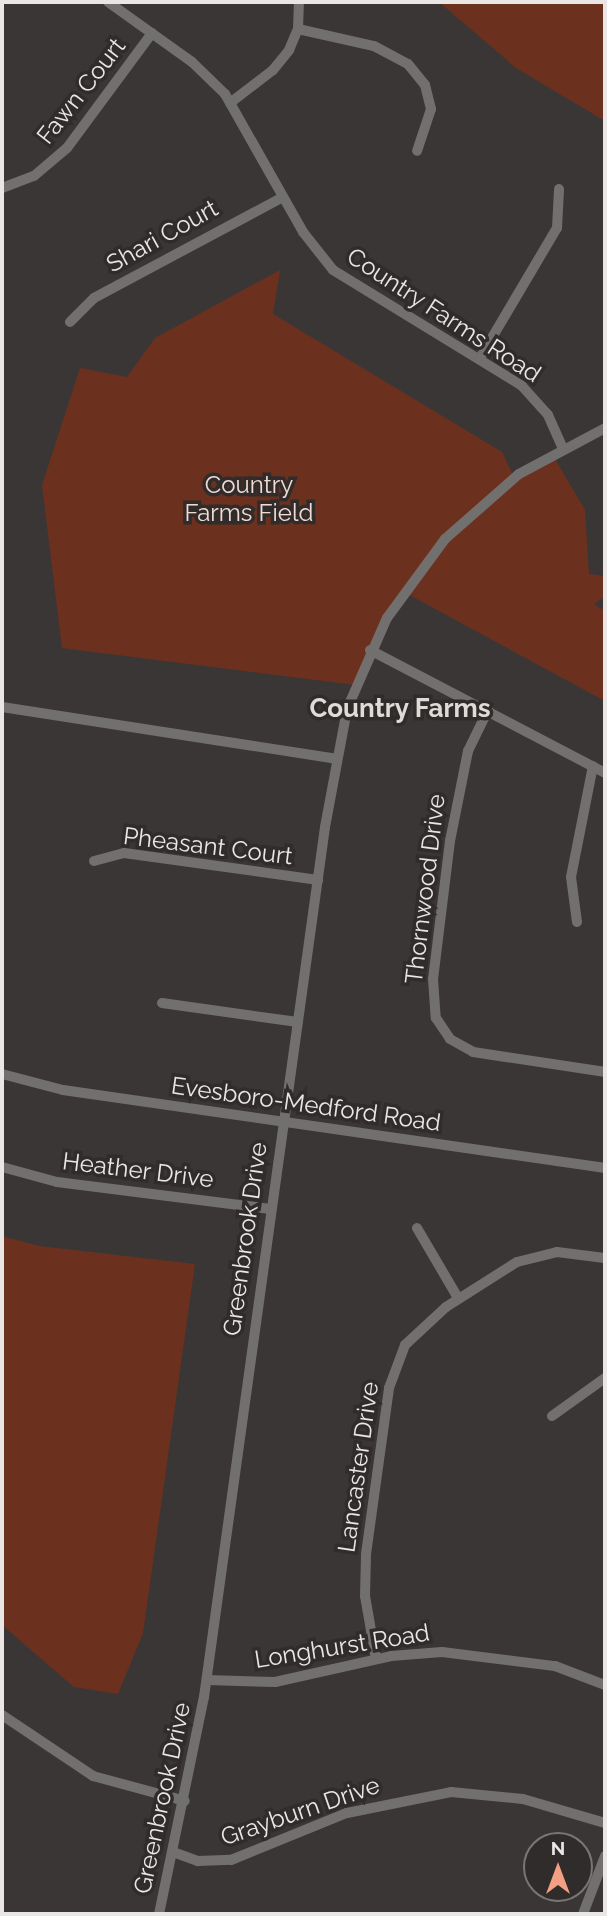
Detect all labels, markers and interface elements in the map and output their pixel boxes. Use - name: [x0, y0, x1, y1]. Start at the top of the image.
- street label: Fawn Court: [31, 32, 131, 150]
- street label: Shari Court: [101, 194, 223, 278]
- street label: Country Farms Road: [341, 241, 547, 389]
- park label: Country Farms Field: [185, 471, 313, 527]
- district label: Country Farms: [309, 693, 491, 725]
- street label: Thornwood Drive: [399, 792, 451, 986]
- street label: Pheasant Court: [122, 821, 294, 871]
- street label: Evesboro-Medford Road: [169, 1071, 443, 1137]
- street label: Greenbrook Drive: [217, 1140, 273, 1338]
- street label: Heather Drive: [61, 1146, 215, 1194]
- street label: Lancaster Drive: [332, 1380, 384, 1554]
- street label: Longhurst Road: [252, 1618, 432, 1674]
- street label: Greenbrook Drive: [128, 1700, 196, 1896]
- street label: Grayburn Drive: [217, 1770, 383, 1852]
- north arrow: [523, 1832, 593, 1902]
- text: N: [551, 1837, 565, 1859]

